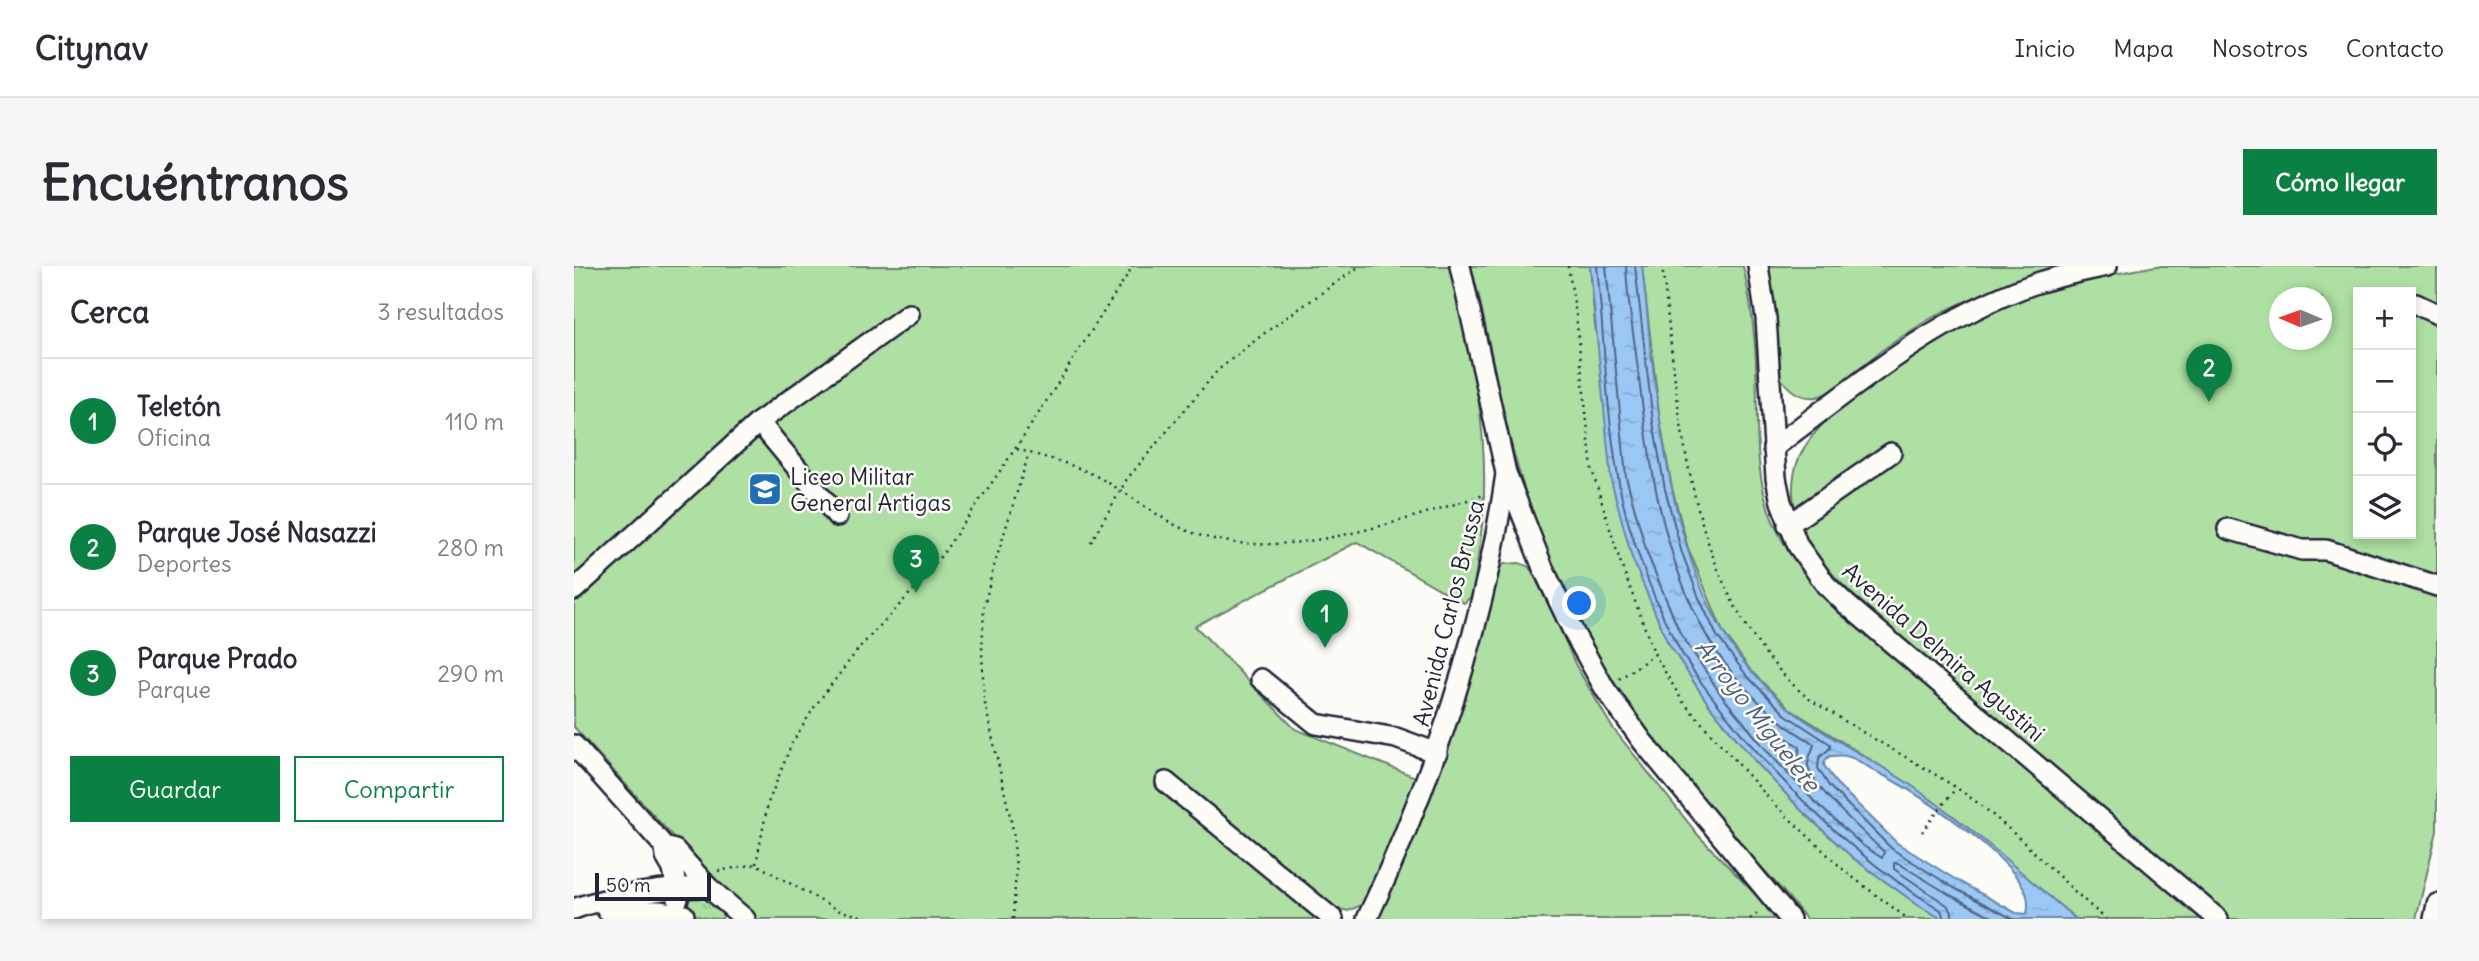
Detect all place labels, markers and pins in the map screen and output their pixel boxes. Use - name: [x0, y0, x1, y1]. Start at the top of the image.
- pin: 2: [2186, 344, 2232, 402]
- place label: Liceo Militar General Artigas: [790, 462, 951, 517]
- school or university icon: Liceo Militar General Artigas: [746, 470, 784, 508]
- pin: 3: [893, 535, 939, 593]
- pin: 1: [1302, 590, 1348, 648]

